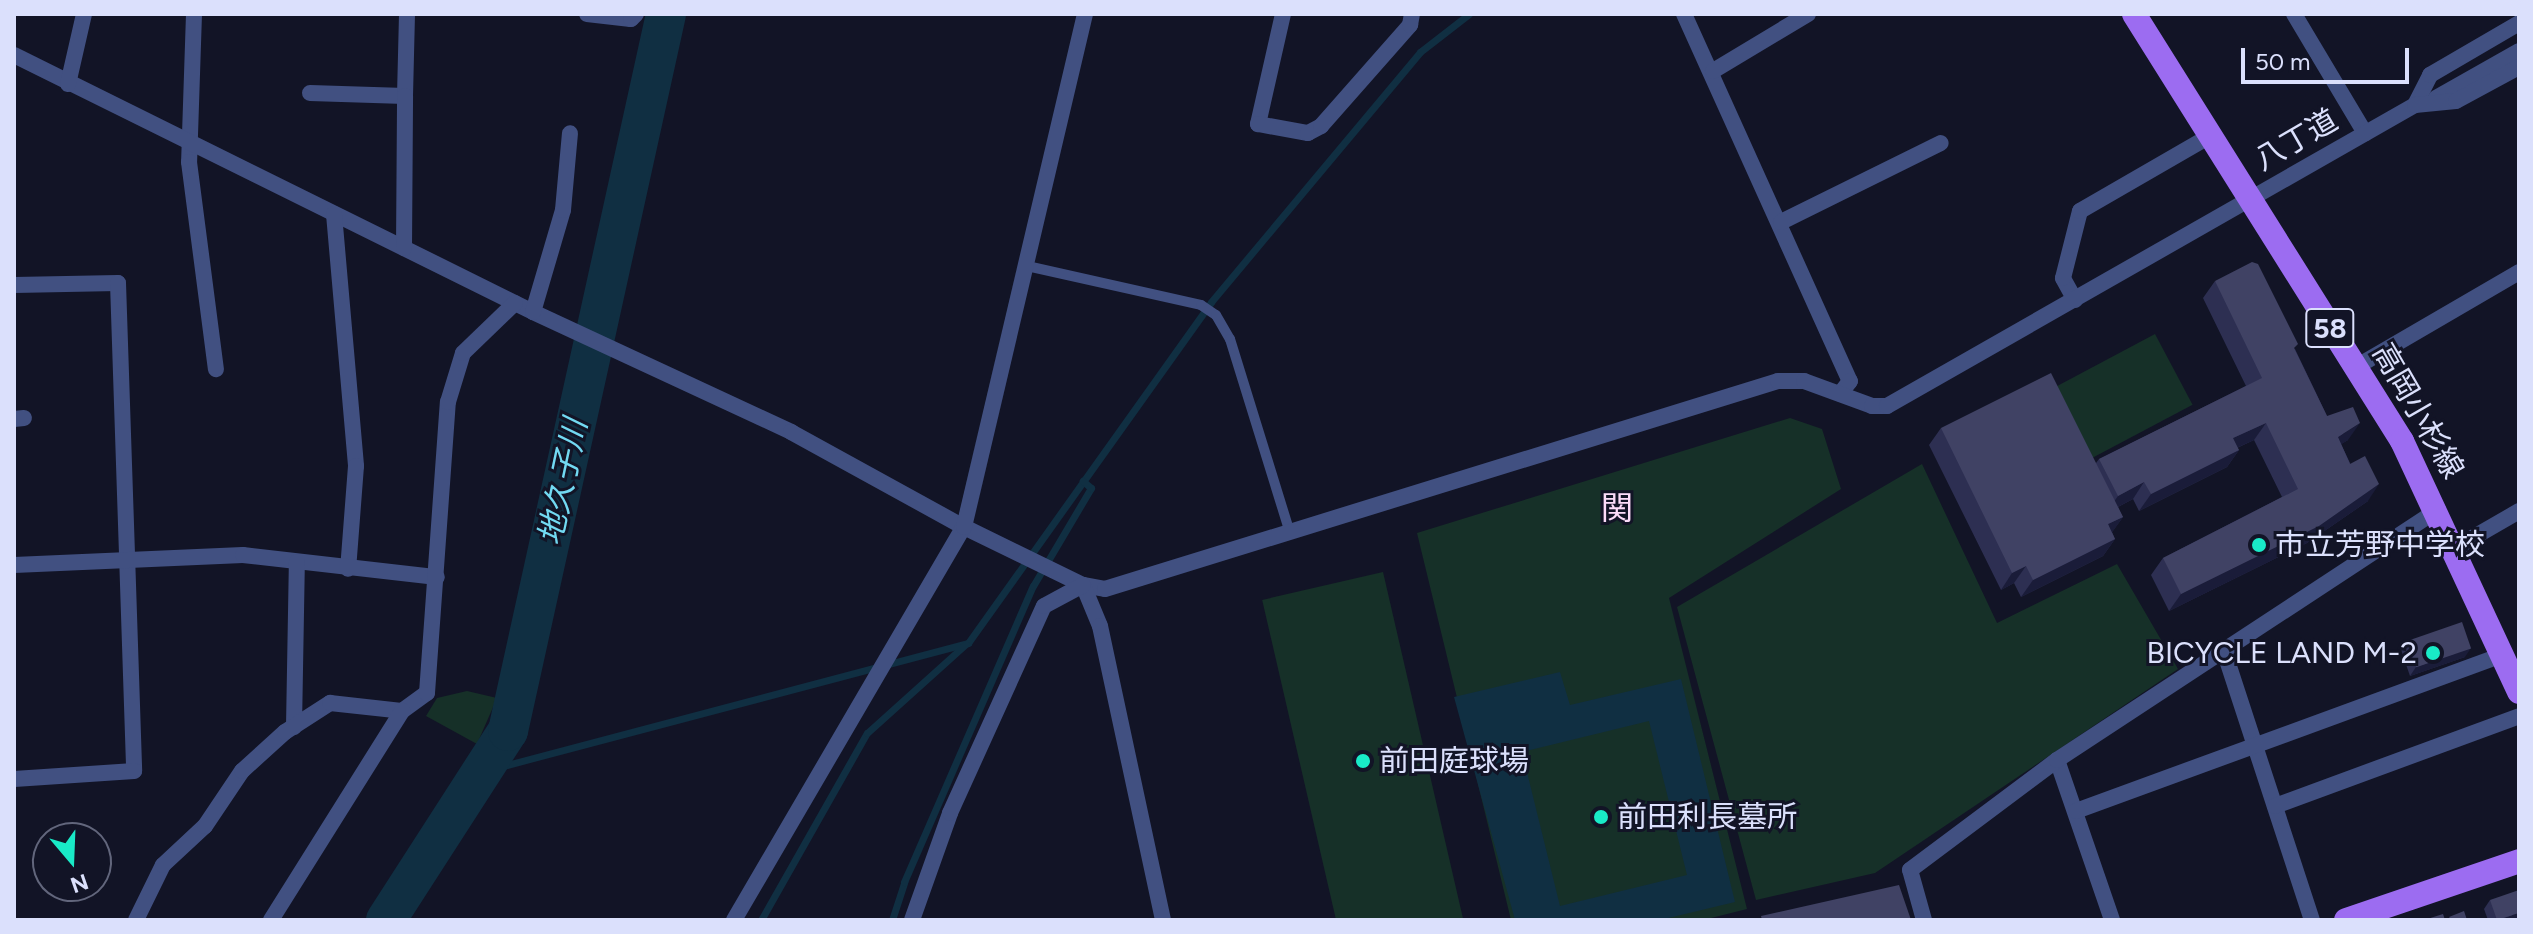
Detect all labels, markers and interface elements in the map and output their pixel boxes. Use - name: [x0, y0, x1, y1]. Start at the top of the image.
- scale bar: [2245, 32, 2413, 82]
- text: 50 m: [2255, 47, 2311, 76]
- street label: 八丁道: [2248, 102, 2344, 178]
- road number: 58: [2304, 304, 2356, 352]
- street label: 高岡小杉線: [2365, 337, 2471, 485]
- water label: 地久子川: [531, 415, 595, 549]
- district label: 関: [1601, 489, 1633, 527]
- place label: 市立芳野中学校: [2275, 527, 2485, 563]
- marker: 市立芳野中学校: [2250, 536, 2268, 554]
- place label: BICYCLE LAND M-2: [2147, 635, 2417, 671]
- marker: BICYCLE LAND M-2: [2424, 644, 2442, 662]
- place label: 前田庭球場: [1379, 743, 1529, 779]
- marker: 前田庭球場: [1354, 752, 1372, 770]
- place label: 前田利長墓所: [1617, 799, 1797, 835]
- marker: 前田利長墓所: [1592, 808, 1610, 826]
- north arrow: [32, 822, 112, 902]
- text: N: [67, 868, 92, 899]

